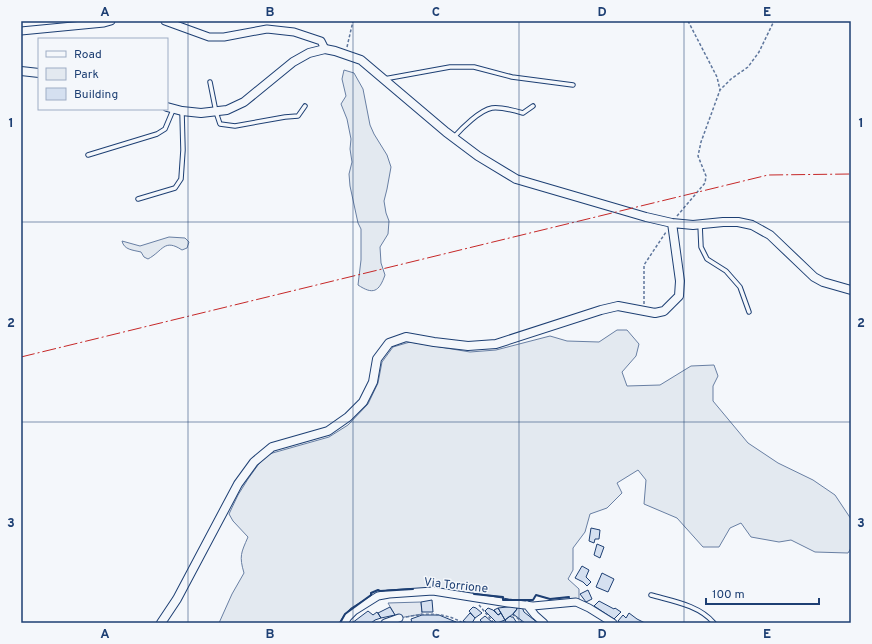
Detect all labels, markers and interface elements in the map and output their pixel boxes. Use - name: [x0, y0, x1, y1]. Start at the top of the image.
- text: A: [100, 5, 110, 21]
- text: B: [266, 5, 275, 21]
- text: C: [432, 5, 440, 21]
- text: D: [597, 5, 607, 21]
- text: E: [763, 5, 771, 21]
- legend: [38, 38, 168, 110]
- text: Road: [74, 47, 102, 63]
- text: Park: [74, 67, 99, 83]
- text: Building: [74, 87, 118, 103]
- text: 1: [8, 116, 14, 132]
- text: 1: [858, 116, 864, 132]
- text: 2: [7, 316, 15, 332]
- text: 2: [857, 316, 865, 332]
- text: 3: [7, 516, 15, 532]
- text: 3: [857, 516, 865, 532]
- street label: Via Torrione: [423, 575, 489, 597]
- scale bar: [706, 580, 819, 606]
- text: 100 m: [712, 587, 745, 603]
- text: A: [100, 627, 110, 643]
- text: B: [266, 627, 275, 643]
- text: C: [432, 627, 440, 643]
- text: D: [597, 627, 607, 643]
- text: E: [763, 627, 771, 643]

